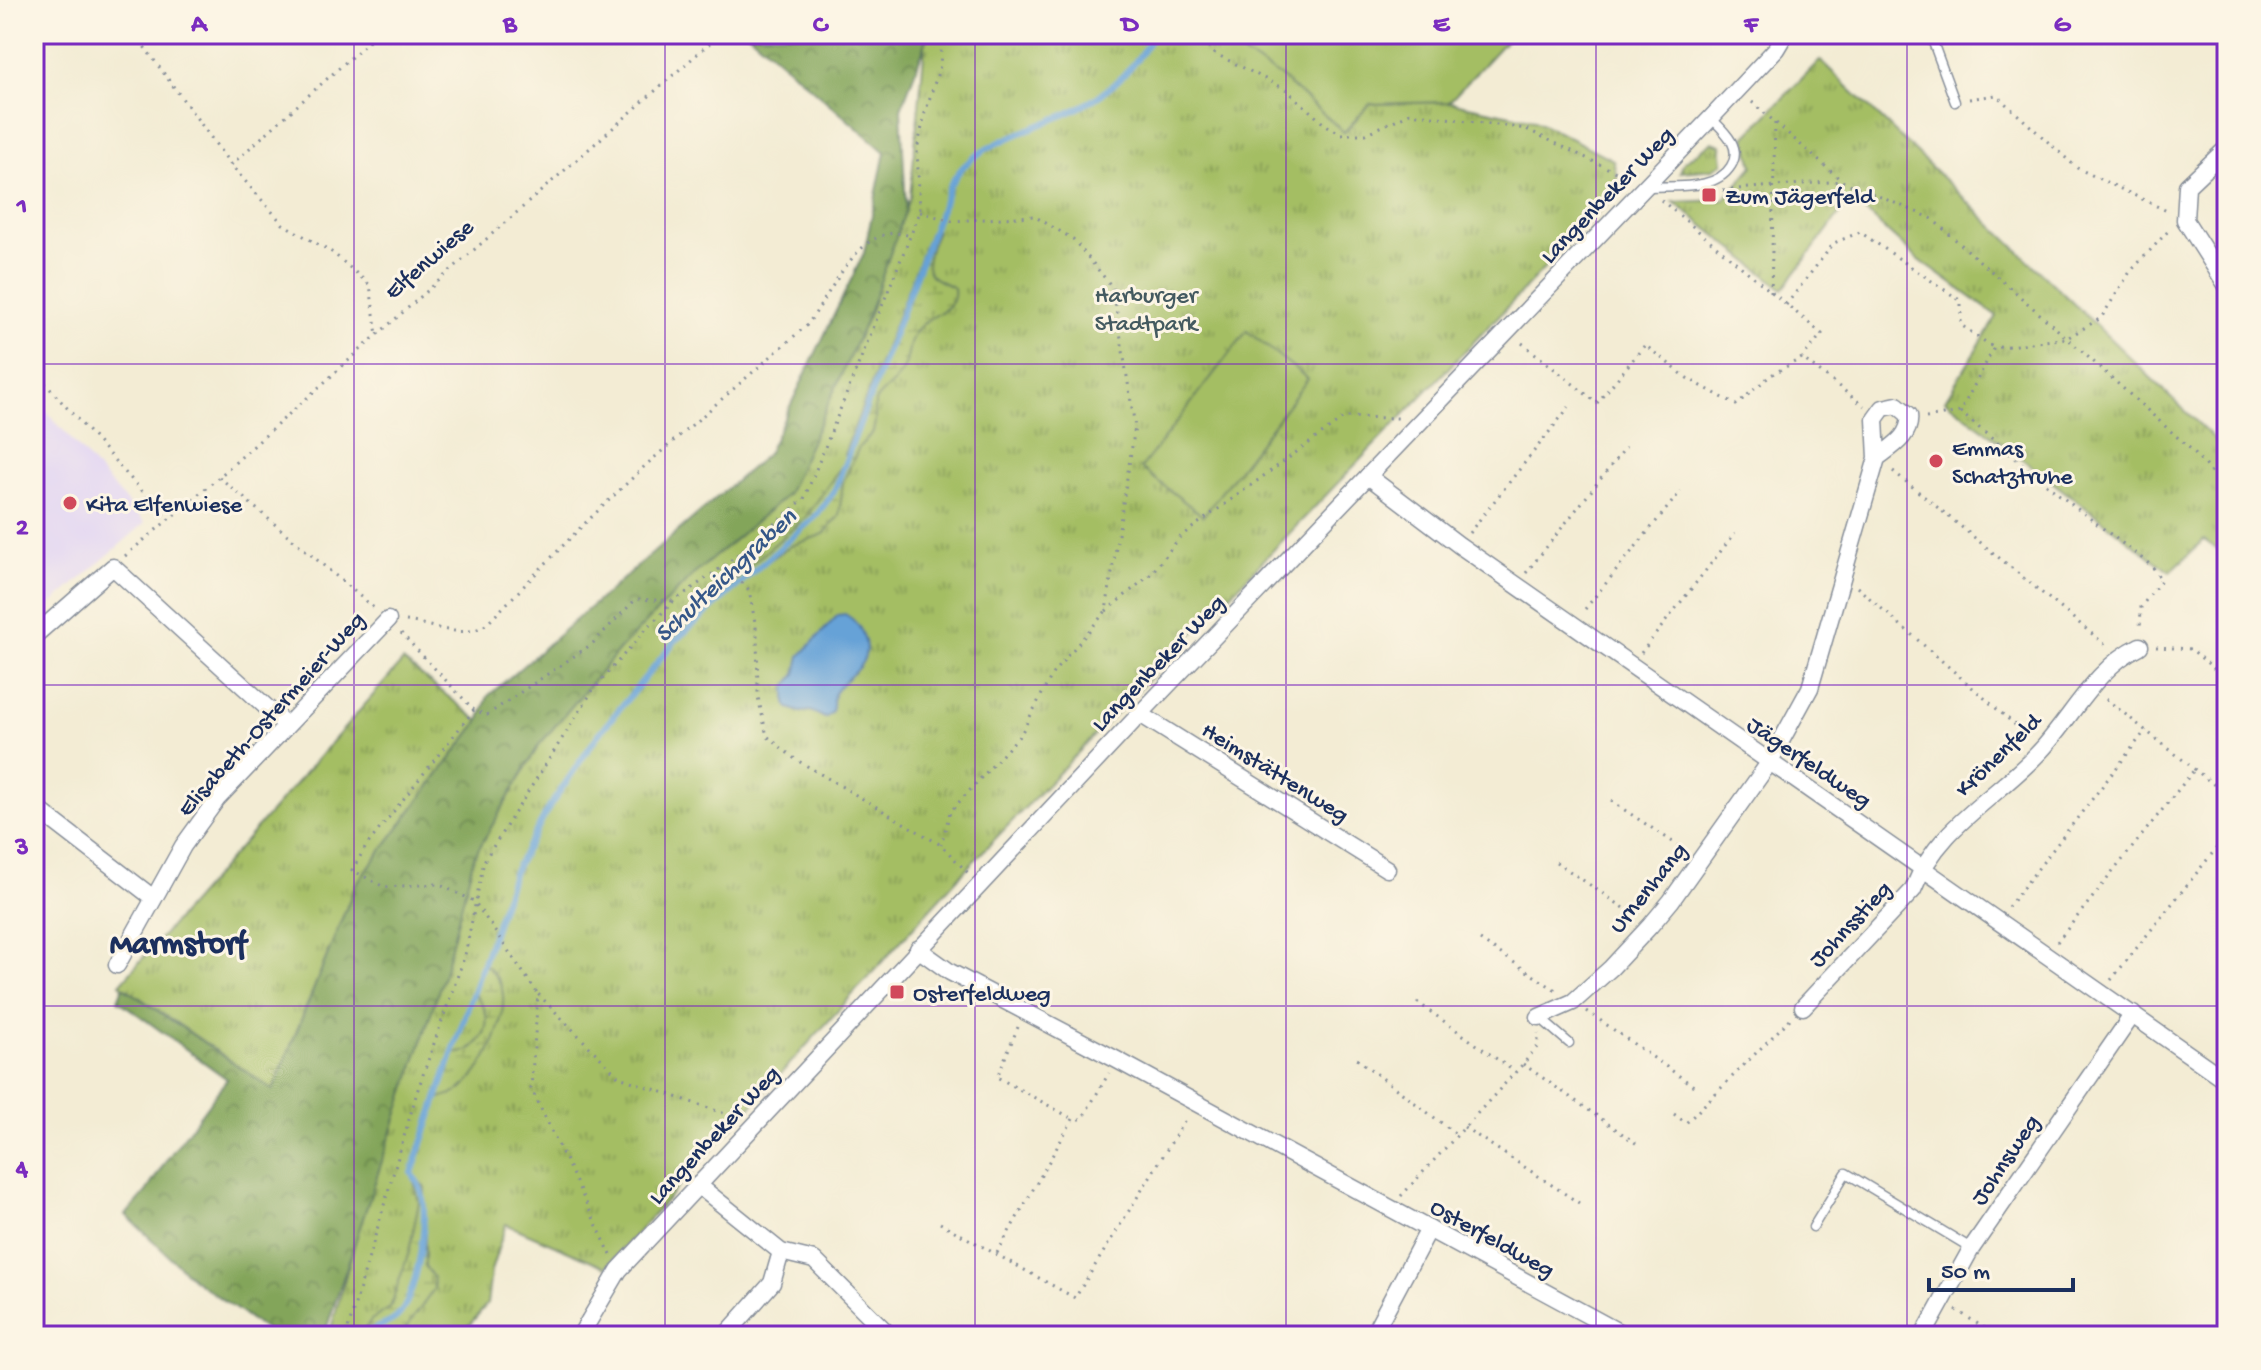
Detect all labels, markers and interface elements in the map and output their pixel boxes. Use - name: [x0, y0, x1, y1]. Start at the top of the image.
- text: A: [190, 11, 208, 42]
- text: B: [502, 11, 518, 42]
- text: C: [813, 11, 830, 42]
- text: D: [1120, 11, 1140, 42]
- text: E: [1433, 11, 1451, 42]
- text: F: [1743, 11, 1759, 42]
- text: G: [2054, 11, 2072, 42]
- street label: Langenbeker Weg: [1536, 122, 1681, 271]
- place label: Zum Jägerfeld: [1725, 184, 1876, 213]
- marker: Zum Jägerfeld: [1700, 186, 1718, 204]
- text: 1: [16, 193, 27, 224]
- street label: Elfenwiese: [380, 214, 481, 307]
- park label: Harburger Stadtpark: [1095, 283, 1200, 340]
- place label: Emmas Schatztruhe: [1952, 436, 2073, 493]
- marker: Emmas Schatztruhe: [1927, 452, 1945, 470]
- place label: Kita Elfenwiese: [86, 492, 243, 521]
- marker: Kita Elfenwiese: [61, 494, 79, 512]
- water label: Schulteichgraben: [650, 503, 805, 651]
- text: 2: [16, 514, 29, 545]
- street label: Langenbeker Weg: [1087, 590, 1232, 739]
- street label: Elisabeth-Ostermeier-Weg: [173, 607, 372, 824]
- street label: Krönenfeld: [1950, 707, 2050, 805]
- street label: Jägerfeldweg: [1740, 712, 1876, 816]
- street label: Heimstättenweg: [1195, 717, 1353, 831]
- text: 3: [14, 834, 29, 865]
- street label: Urnenhang: [1604, 838, 1695, 941]
- street label: Johnsstieg: [1804, 876, 1899, 975]
- district label: Marmstorf: [110, 927, 250, 965]
- place label: Osterfeldweg: [913, 981, 1051, 1010]
- marker: Osterfeldweg: [888, 983, 906, 1001]
- street label: Langenbeker Weg: [644, 1061, 787, 1212]
- street label: Johnsweg: [1966, 1110, 2048, 1212]
- text: 4: [15, 1155, 29, 1186]
- street label: Osterfeldweg: [1424, 1194, 1559, 1286]
- scale bar: [1929, 1242, 2073, 1292]
- text: 50 m: [1941, 1259, 1990, 1288]

